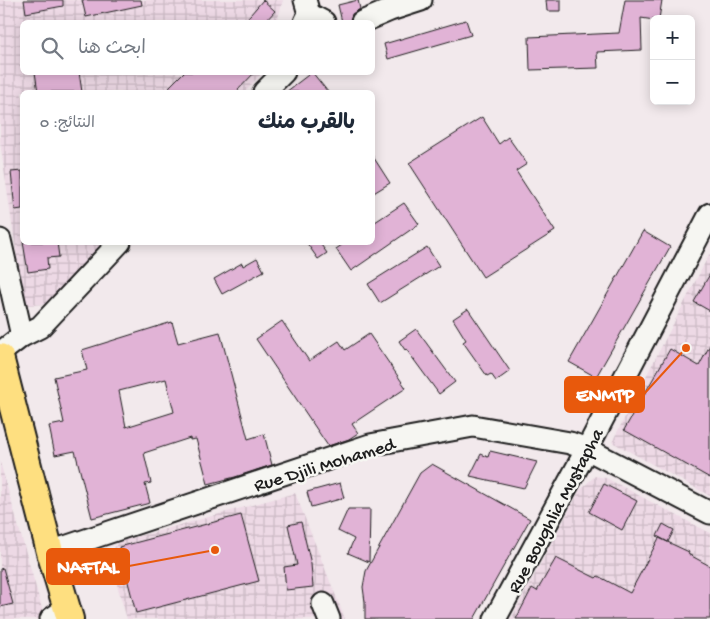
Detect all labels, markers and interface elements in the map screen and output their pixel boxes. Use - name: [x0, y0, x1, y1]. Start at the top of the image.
- map controls: [650, 15, 695, 105]
- button: +: [650, 15, 695, 60]
- search box: [20, 20, 375, 75]
- icon: search: [38, 34, 66, 62]
- text: ابحث هنا: [78, 38, 146, 61]
- button: −: [650, 60, 695, 105]
- text: بالقرب منك: [258, 112, 355, 137]
- text: النتائج: 0: [40, 115, 95, 134]
- callout: ENMTP: [565, 377, 644, 412]
- text: ENMTP: [576, 386, 635, 409]
- street label: Rue Boughlia Mustapha: [504, 424, 611, 598]
- street label: Rue Djili Mohamed: [252, 433, 400, 499]
- callout: NAFTAL: [47, 549, 129, 584]
- text: NAFTAL: [57, 558, 121, 581]

